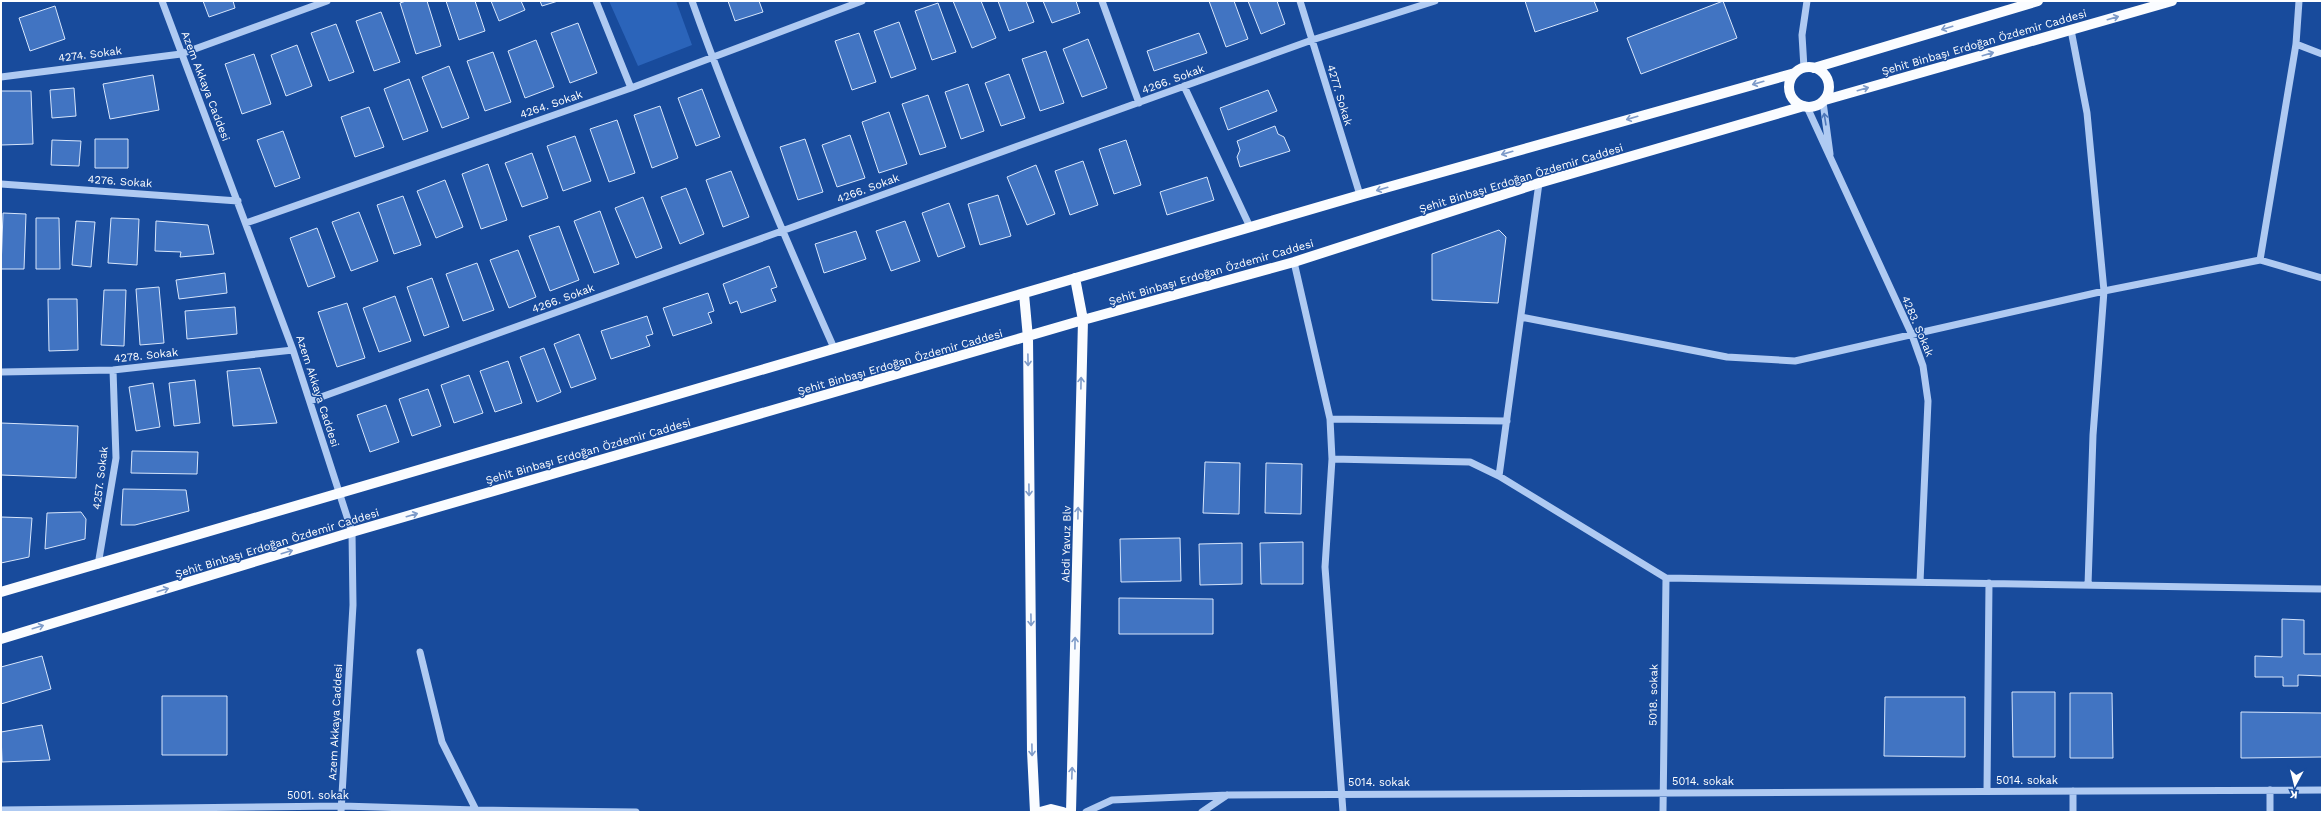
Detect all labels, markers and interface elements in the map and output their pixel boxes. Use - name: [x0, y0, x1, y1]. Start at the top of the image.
- street label: Şehit Binbaşı Erdoğan Özdemir Caddesi: [1880, 6, 2088, 78]
- one-way arrow: [2106, 14, 2119, 21]
- one-way arrow: [1940, 25, 1953, 32]
- street label: Azem Akkaya Caddesi: [179, 29, 233, 143]
- street label: 4274. Sokak: [58, 44, 123, 65]
- one-way arrow: [1981, 50, 1994, 57]
- street label: 4266. Sokak: [1140, 62, 1206, 97]
- street label: 4277. Sokak: [1324, 63, 1355, 127]
- one-way arrow: [1751, 80, 1764, 87]
- one-way arrow: [1856, 85, 1869, 92]
- street label: 4264. Sokak: [518, 88, 584, 121]
- one-way arrow: [1821, 113, 1829, 126]
- one-way arrow: [1626, 115, 1639, 122]
- street label: Şehit Binbaşı Erdoğan Özdemir Caddesi: [1417, 140, 1625, 216]
- one-way arrow: [1501, 150, 1514, 158]
- street label: 4266. Sokak: [835, 171, 901, 206]
- street label: 4276. Sokak: [87, 173, 153, 190]
- one-way arrow: [1376, 186, 1389, 193]
- street label: Şehit Binbaşı Erdoğan Özdemir Caddesi: [1107, 236, 1315, 308]
- street label: 4266. Sokak: [530, 281, 596, 316]
- street label: 4283. Sokak: [1899, 294, 1936, 359]
- street label: Şehit Binbaşı Erdoğan Özdemir Caddesi: [796, 326, 1004, 398]
- street label: Azem Akkaya Caddesi: [293, 334, 342, 449]
- street label: 4278. Sokak: [113, 346, 179, 365]
- one-way arrow: [1024, 353, 1032, 366]
- one-way arrow: [1078, 377, 1085, 390]
- street label: Şehit Binbaşı Erdoğan Özdemir Caddesi: [484, 415, 692, 487]
- street label: 4257. Sokak: [90, 446, 111, 510]
- one-way arrow: [1026, 483, 1033, 496]
- street label: Şehit Binbaşı Erdoğan Özdemir Caddesi: [173, 505, 381, 581]
- street label: Abdi Yavuz Blv: [1059, 505, 1074, 583]
- one-way arrow: [1075, 507, 1082, 520]
- one-way arrow: [405, 511, 418, 518]
- one-way arrow: [280, 548, 293, 555]
- one-way arrow: [156, 586, 169, 593]
- one-way arrow: [1027, 613, 1035, 626]
- one-way arrow: [32, 623, 45, 630]
- one-way arrow: [1072, 637, 1079, 650]
- street label: Azem Akkaya Caddesi: [326, 663, 345, 781]
- street label: 5018. sokak: [1646, 664, 1661, 726]
- one-way arrow: [1028, 743, 1036, 756]
- north arrow: [2275, 765, 2315, 805]
- one-way arrow: [1069, 767, 1076, 780]
- street label: 5014. sokak: [1996, 774, 2058, 787]
- street label: 5014. sokak: [1672, 775, 1734, 788]
- street label: 5014. sokak: [1348, 776, 1410, 789]
- text: K: [2289, 787, 2298, 801]
- street label: 5001. sokak: [287, 789, 349, 802]

